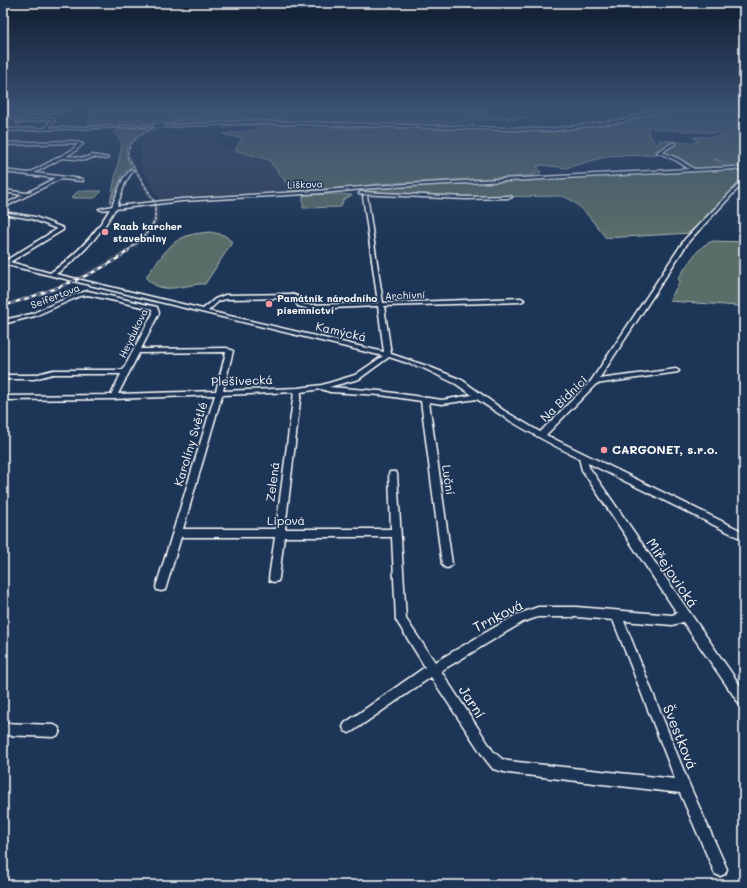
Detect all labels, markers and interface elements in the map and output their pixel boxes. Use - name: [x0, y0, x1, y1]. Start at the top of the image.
- street label: Liškova: [287, 176, 323, 192]
- place label: Raab karcher stavebniny: [113, 219, 182, 245]
- marker: Raab karcher stavebniny: [100, 227, 110, 237]
- street label: Seifertova: [28, 280, 82, 312]
- street label: Archivní: [385, 287, 425, 303]
- place label: Památník národního písemnictví: [277, 291, 377, 317]
- marker: Památník národního písemnictví: [264, 299, 274, 309]
- street label: Heydukova: [115, 306, 151, 360]
- street label: Kamýcká: [314, 317, 368, 345]
- street label: Plešivecká: [211, 371, 273, 389]
- street label: Na Bídnici: [536, 372, 590, 425]
- street label: Karolíny Světlé: [170, 400, 210, 488]
- place label: CARGONET, s.r.o.: [612, 441, 718, 457]
- marker: CARGONET, s.r.o.: [599, 445, 609, 455]
- street label: Zelená: [262, 461, 282, 503]
- street label: Luční: [439, 464, 459, 496]
- street label: Lipová: [267, 512, 305, 528]
- street label: Miřejovická: [642, 534, 703, 611]
- street label: Trnková: [469, 595, 526, 636]
- street label: Jarní: [455, 682, 490, 722]
- street label: Švestková: [659, 702, 702, 772]

